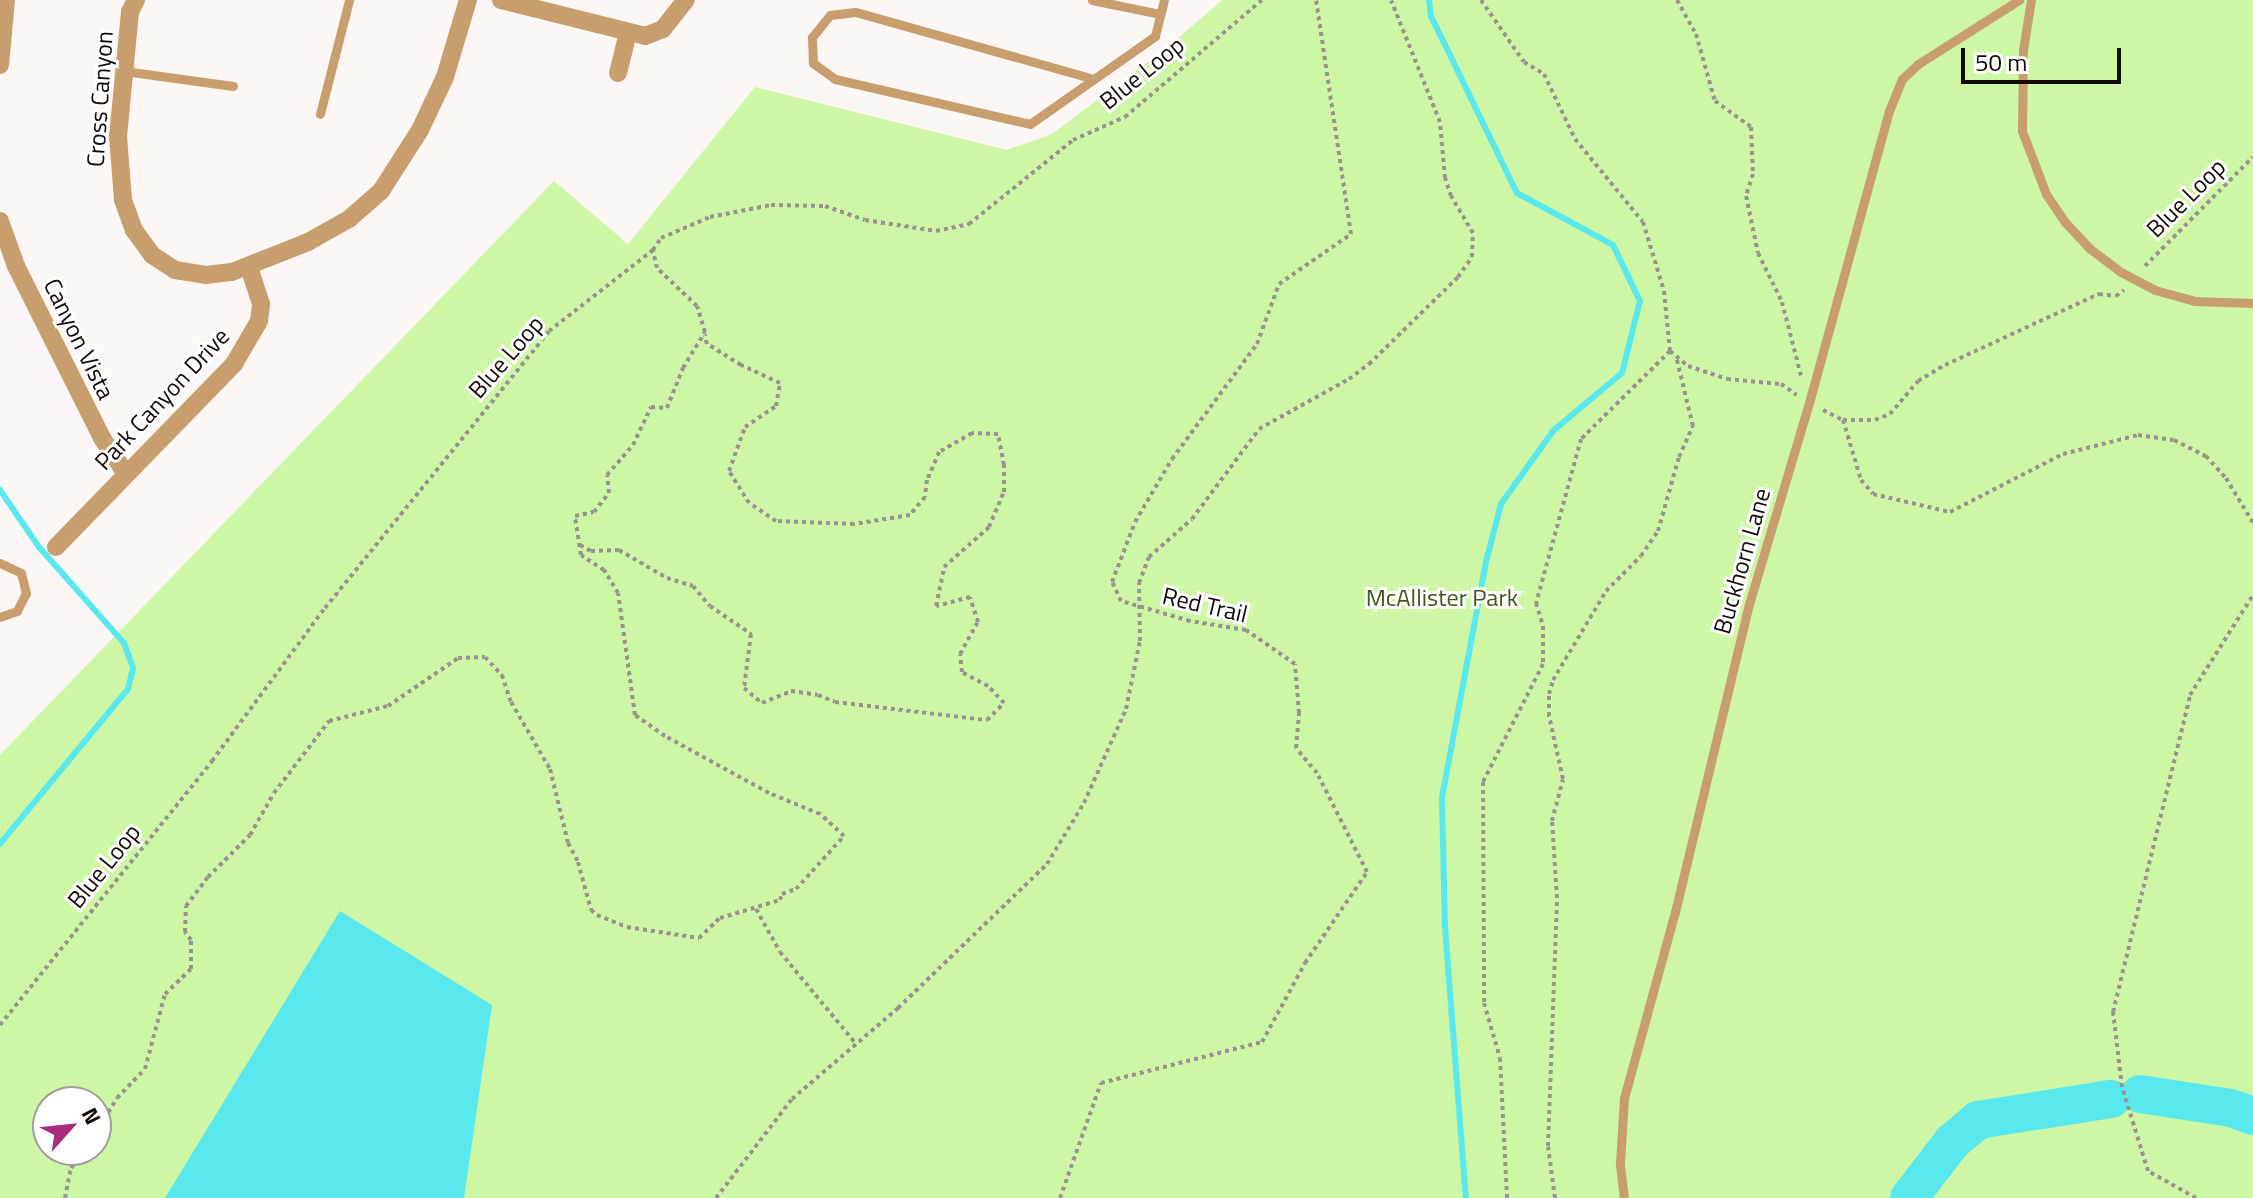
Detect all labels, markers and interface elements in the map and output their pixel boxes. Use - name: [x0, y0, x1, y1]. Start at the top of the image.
- street label: Cross Canyon: [81, 30, 119, 168]
- street label: Blue Loop: [1094, 30, 1190, 116]
- scale bar: [1965, 32, 2125, 82]
- text: 50 m: [1975, 44, 2027, 80]
- street label: Blue Loop: [2141, 153, 2231, 243]
- street label: Canyon Vista: [37, 274, 121, 404]
- street label: Blue Loop: [462, 310, 550, 404]
- street label: Park Canyon Drive: [89, 322, 235, 476]
- street label: Buckhorn Lane: [1707, 485, 1777, 637]
- street label: Red Trail: [1160, 581, 1250, 629]
- park label: McAllister Park: [1366, 584, 1518, 612]
- street label: Blue Loop: [61, 818, 147, 914]
- north arrow: [32, 1086, 112, 1166]
- text: N: [73, 1102, 110, 1131]

